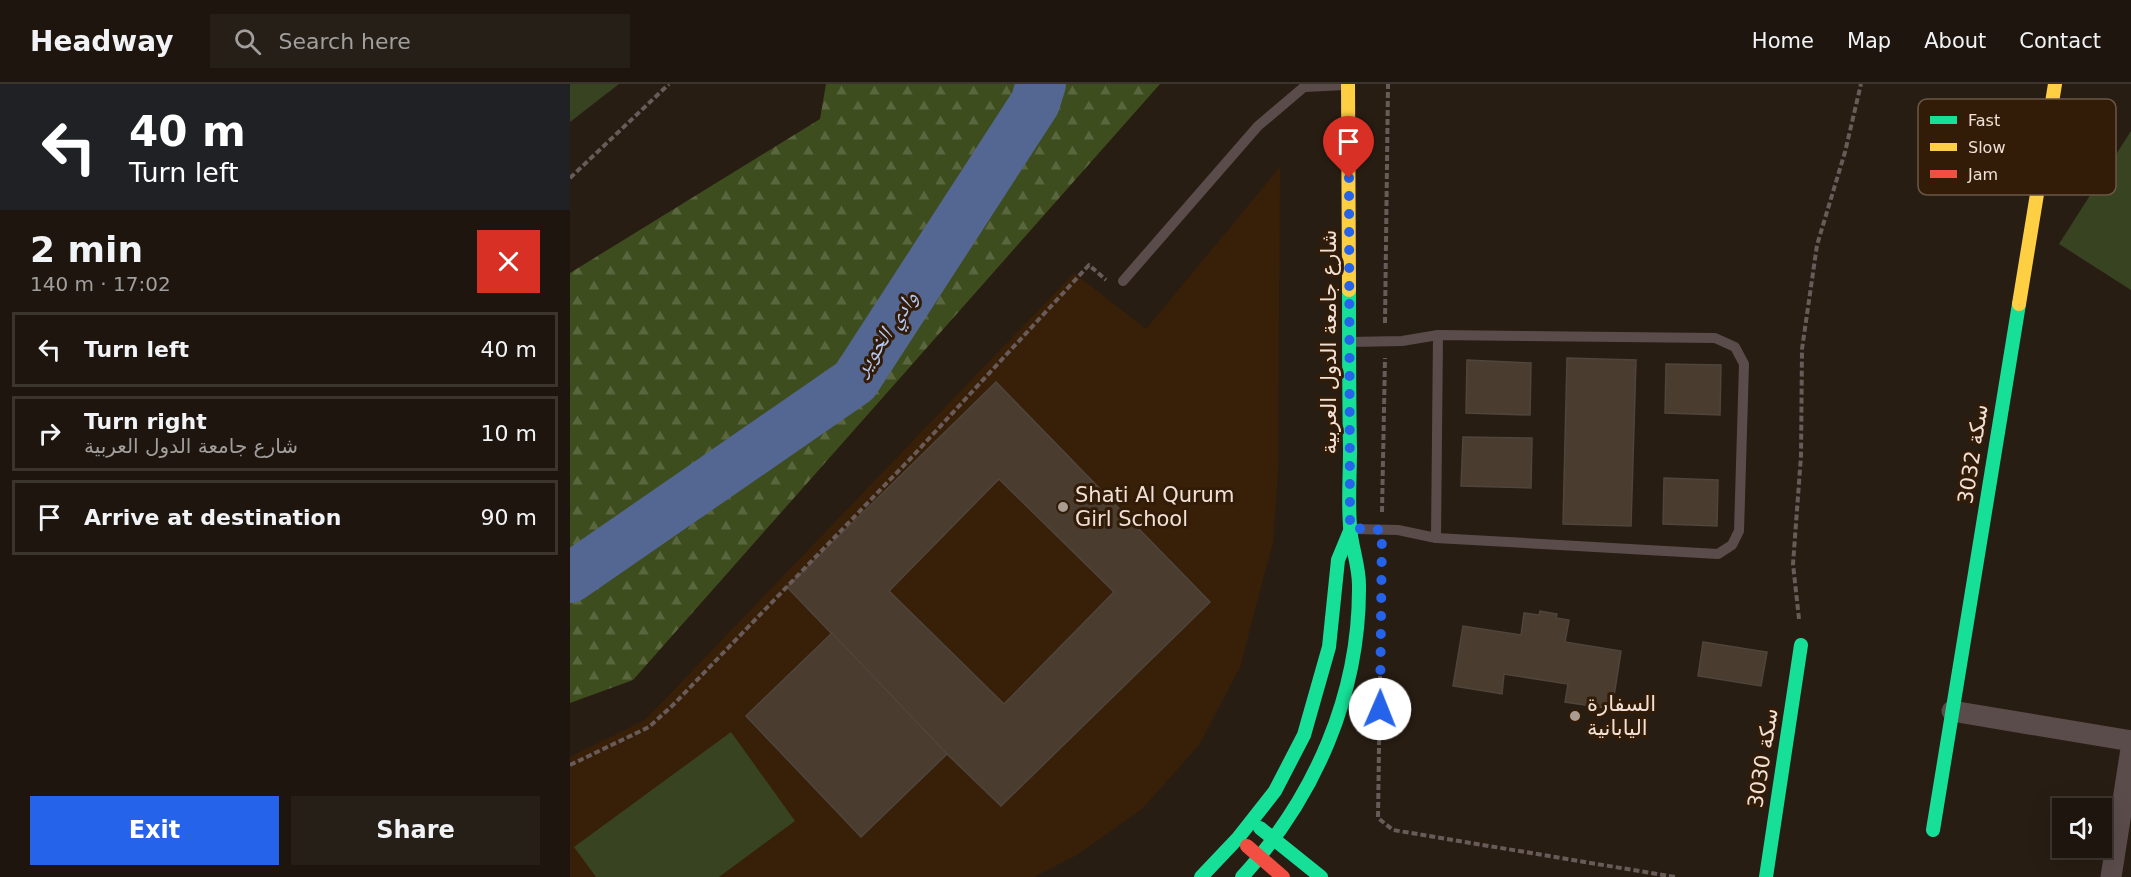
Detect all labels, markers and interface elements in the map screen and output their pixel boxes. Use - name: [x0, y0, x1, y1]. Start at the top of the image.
- search box: [210, 14, 630, 68]
- text: Headway: [30, 25, 174, 58]
- icon: search: [231, 25, 264, 58]
- text: Search here: [279, 29, 411, 54]
- text: Home: [1752, 29, 1814, 53]
- text: Map: [1847, 29, 1891, 53]
- text: About: [1924, 29, 1986, 53]
- text: Contact: [2019, 29, 2101, 53]
- legend: [1918, 99, 2116, 195]
- text: 40 m: [129, 107, 246, 156]
- icon: left: [30, 108, 108, 186]
- text: Fast: [1968, 111, 2000, 130]
- pin: [1323, 116, 1374, 178]
- icon: arrive: [1332, 125, 1365, 158]
- text: Slow: [1968, 138, 2005, 157]
- text: Turn left: [129, 157, 239, 188]
- text: Jam: [1967, 165, 1998, 184]
- text: 2 min: [30, 229, 143, 270]
- button: close: [477, 230, 540, 293]
- street label: شارع جامعة الدول العربية: [1317, 230, 1341, 454]
- text: 140 m · 17:02: [30, 272, 171, 296]
- water label: وادي الخوير: [847, 286, 927, 385]
- icon: left: [33, 333, 66, 366]
- text: Turn left: [84, 337, 189, 362]
- text: 40 m: [481, 337, 537, 362]
- street label: سكة 3032: [1953, 402, 1993, 506]
- text: Turn right: [84, 409, 207, 434]
- icon: right: [33, 417, 66, 450]
- text: 10 m: [481, 421, 537, 446]
- text: شارع جامعة الدول العربية: [84, 434, 298, 458]
- place label: Shati Al Qurum Girl School: [1075, 483, 1234, 531]
- marker: Shati Al Qurum Girl School: [1056, 500, 1070, 514]
- icon: arrive: [33, 501, 66, 534]
- text: Arrive at destination: [84, 505, 341, 530]
- text: 90 m: [481, 505, 537, 530]
- position arrow: [1348, 677, 1412, 741]
- place label: السفارة اليابانية: [1587, 692, 1656, 740]
- street label: سكة 3030: [1743, 706, 1783, 810]
- marker: السفارة اليابانية: [1568, 709, 1582, 723]
- button: Exit: [30, 796, 279, 865]
- button: Share: [291, 796, 540, 865]
- map controls: [2052, 798, 2112, 858]
- button: sound: [2052, 798, 2112, 858]

